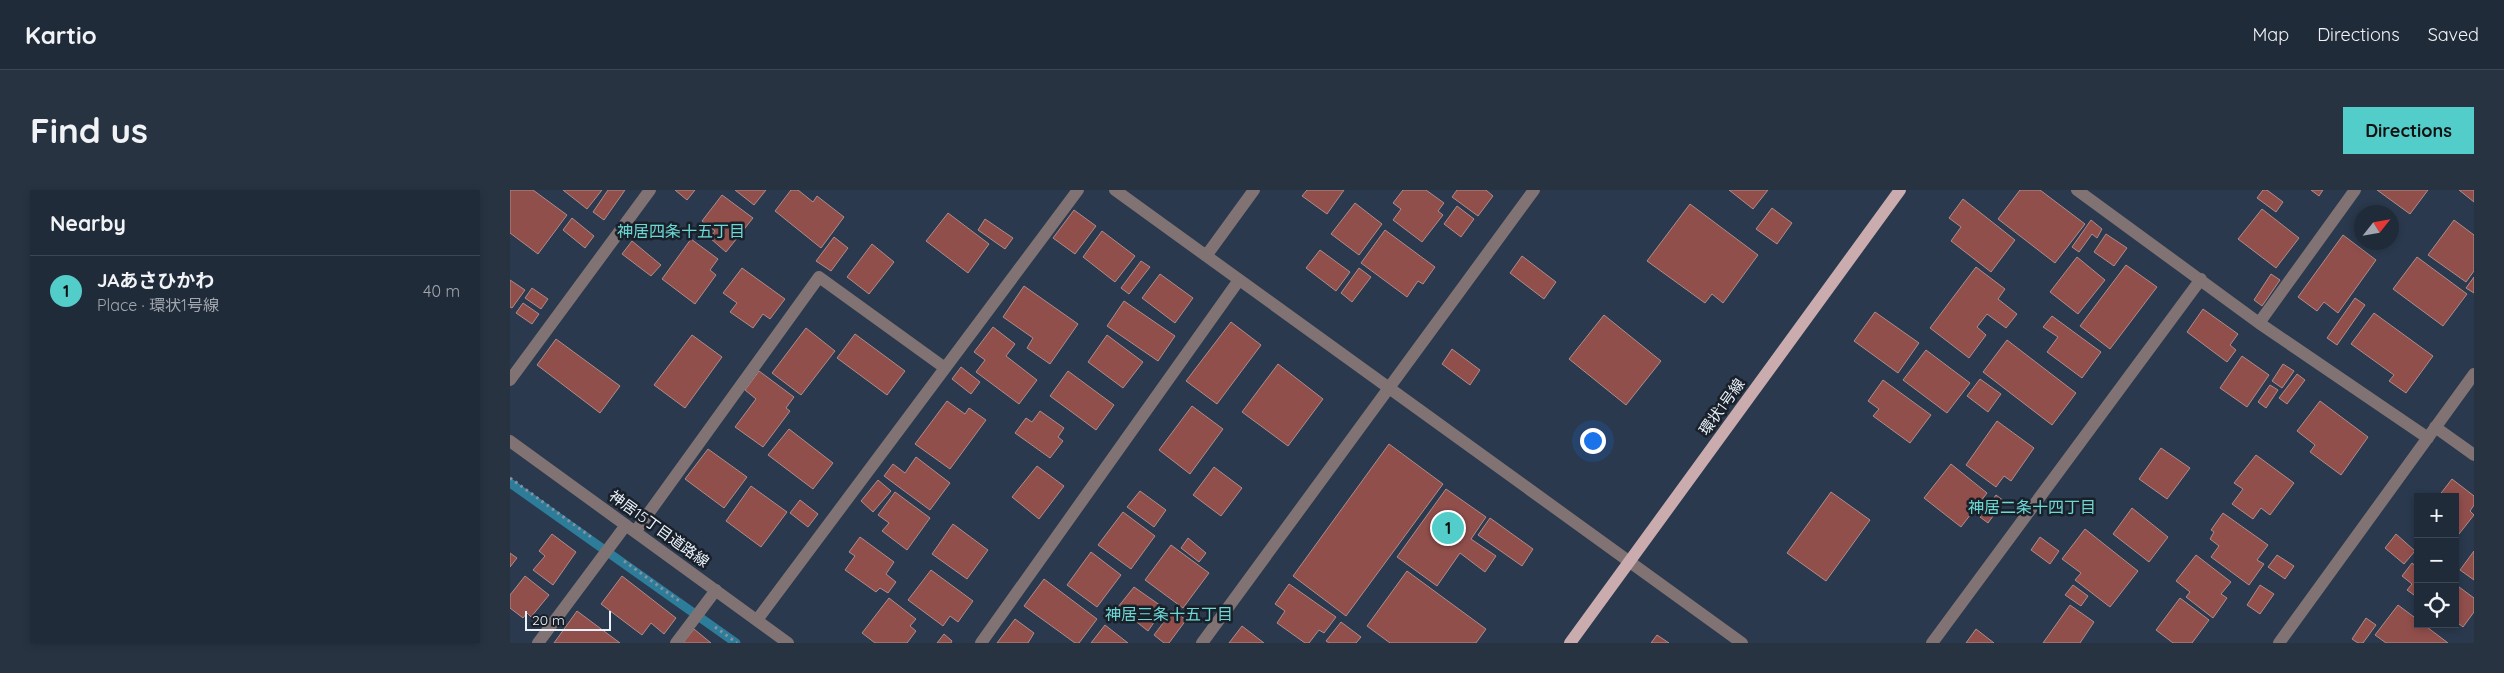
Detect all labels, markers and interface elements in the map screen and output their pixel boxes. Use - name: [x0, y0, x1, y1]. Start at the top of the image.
- text: Kartio: [25, 20, 97, 50]
- text: Map: [2252, 23, 2289, 46]
- text: Directions: [2317, 23, 2400, 46]
- text: Saved: [2428, 23, 2479, 46]
- button: Directions: [2343, 107, 2474, 154]
- text: Find us: [30, 108, 148, 152]
- north arrow: [2354, 205, 2399, 250]
- text: Nearby: [50, 210, 126, 236]
- district label: 神居四条十五丁目: [617, 221, 745, 241]
- text: JAあさひかわ: [97, 268, 214, 292]
- text: 1: [63, 281, 69, 301]
- text: 40 m: [423, 281, 460, 301]
- text: Place · 環状1号線: [97, 295, 219, 315]
- street label: 環状1号線: [1695, 375, 1749, 439]
- your location: [1580, 428, 1606, 454]
- street label: 神居15丁目道路線: [606, 486, 713, 571]
- map controls: [2414, 493, 2459, 628]
- button: +: [2414, 493, 2459, 538]
- district label: 神居二条十四丁目: [1968, 497, 2096, 517]
- pin: 1: [1432, 509, 1464, 547]
- button: −: [2414, 538, 2459, 583]
- button: locate: [2414, 583, 2459, 628]
- district label: 神居三条十五丁目: [1105, 604, 1233, 624]
- scale bar: [525, 608, 611, 631]
- text: 20 m: [532, 611, 565, 629]

